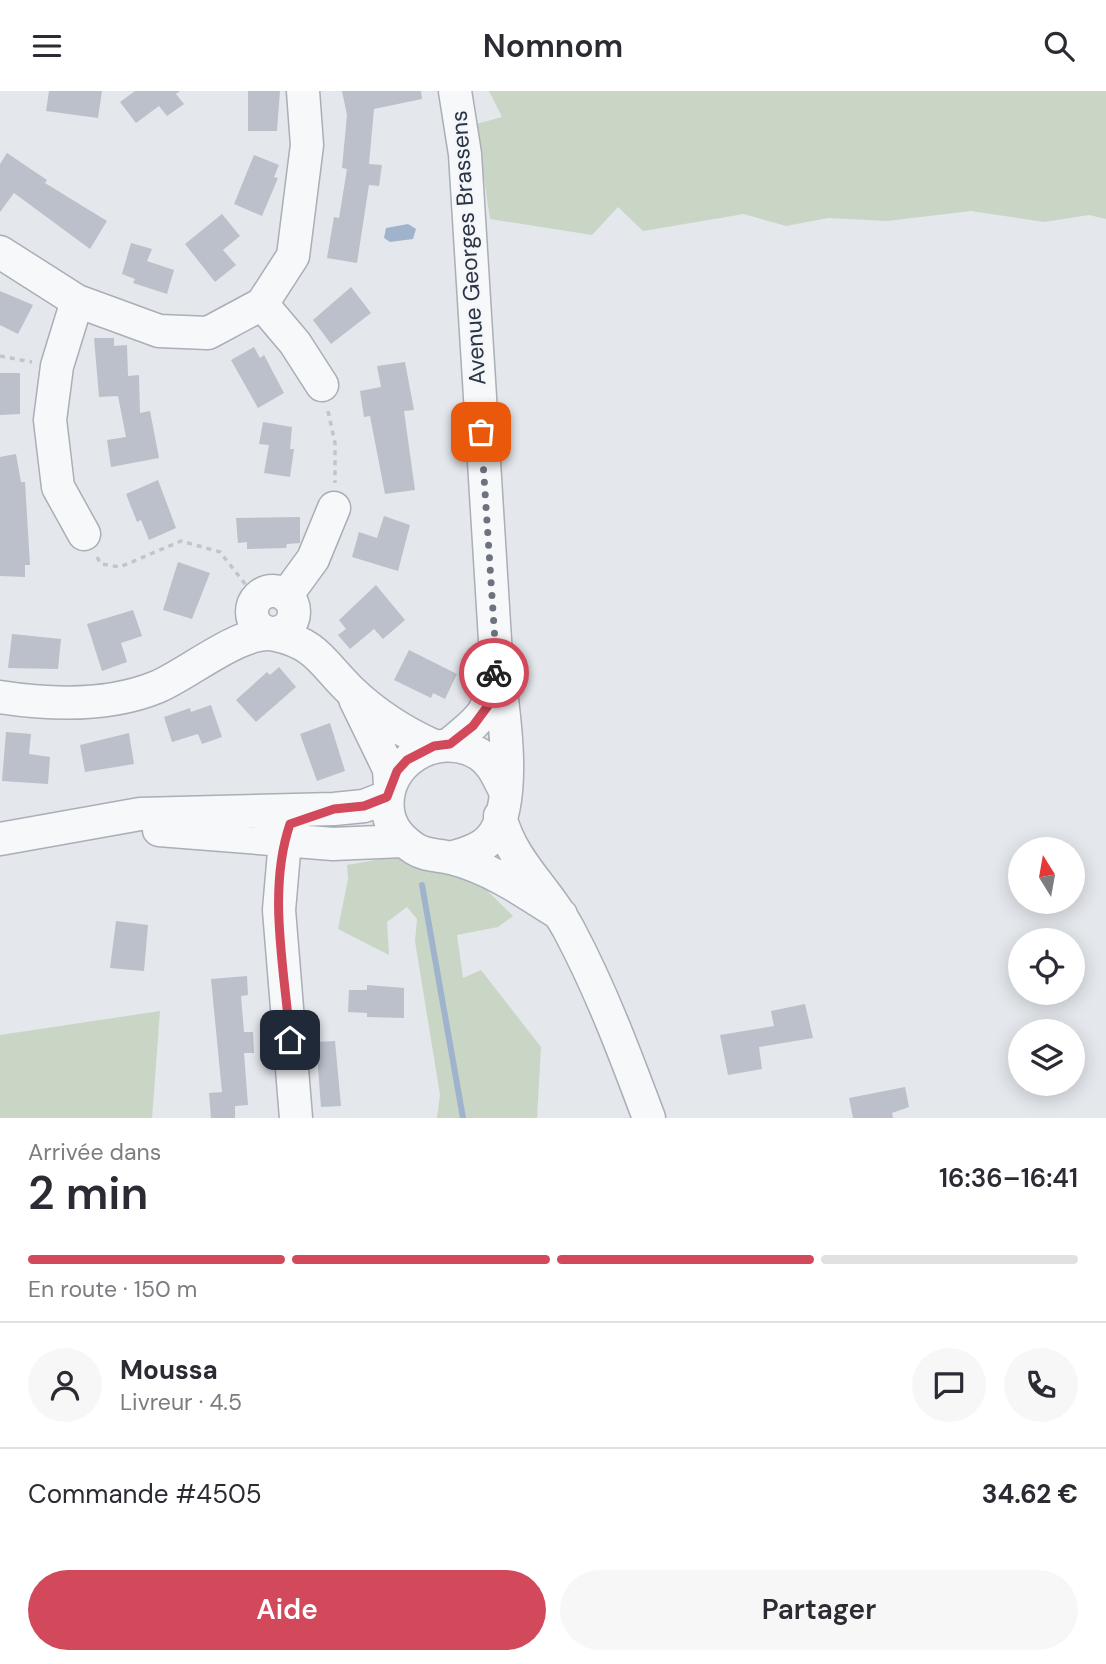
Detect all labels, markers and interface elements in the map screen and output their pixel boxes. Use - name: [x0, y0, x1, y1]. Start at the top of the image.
- text: Nomnom: [483, 25, 623, 67]
- icon: menu: [28, 27, 66, 65]
- icon: search: [1040, 27, 1078, 65]
- street label: Avenue Georges Brassens: [443, 110, 493, 386]
- pin: [451, 402, 511, 462]
- icon: bag: [462, 413, 500, 451]
- courier: [459, 638, 529, 708]
- icon: bike: [475, 654, 513, 692]
- north arrow: [1008, 837, 1085, 913]
- map controls: [1008, 837, 1085, 1096]
- button: locate: [1008, 928, 1085, 1005]
- pin: [260, 1010, 320, 1070]
- button: layers: [1008, 1019, 1085, 1096]
- icon: home: [271, 1021, 309, 1059]
- text: Arrivée dans: [28, 1137, 161, 1167]
- text: 16:36–16:41: [939, 1161, 1078, 1195]
- text: 2 min: [28, 1163, 148, 1223]
- text: En route · 150 m: [28, 1274, 197, 1304]
- button: person: [28, 1348, 102, 1422]
- button: chat: [912, 1348, 986, 1422]
- button: phone: [1004, 1348, 1078, 1422]
- text: Moussa: [120, 1353, 218, 1387]
- text: Livreur · 4.5: [120, 1387, 242, 1417]
- text: Commande #4505: [28, 1477, 262, 1511]
- text: 34.62 €: [982, 1477, 1078, 1511]
- button: Aide: [28, 1570, 546, 1650]
- button: Partager: [560, 1570, 1078, 1650]

